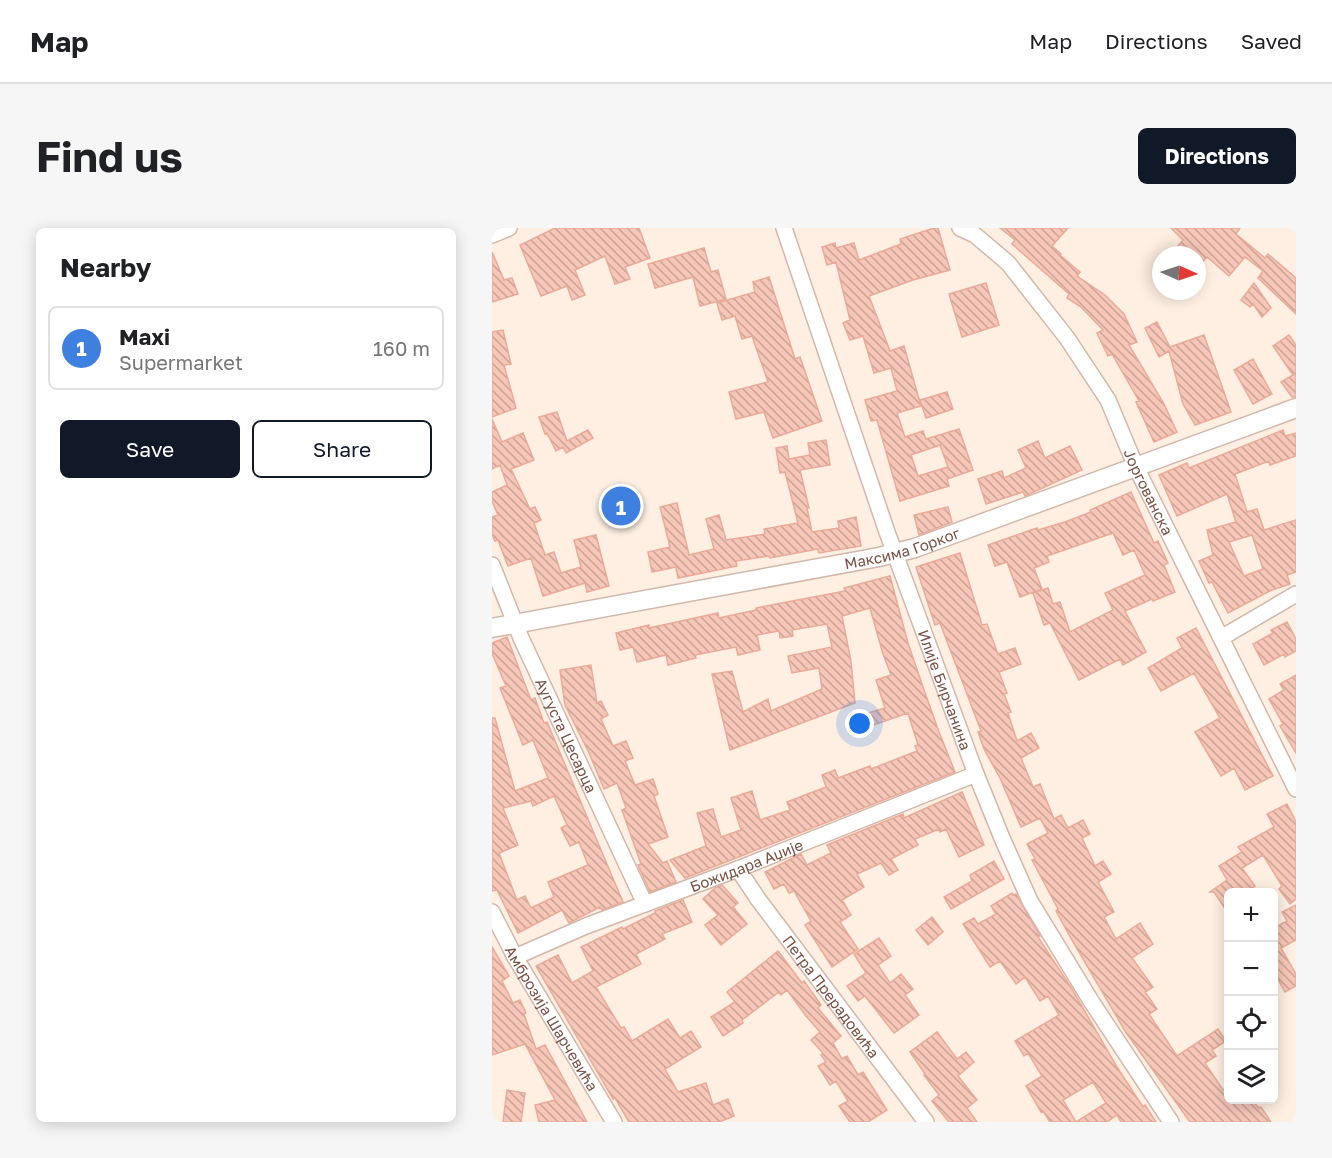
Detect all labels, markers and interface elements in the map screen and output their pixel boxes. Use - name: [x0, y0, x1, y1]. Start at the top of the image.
- text: Map: [30, 25, 88, 58]
- text: Map: [1029, 28, 1072, 54]
- text: Directions: [1105, 28, 1208, 54]
- text: Saved: [1241, 28, 1302, 54]
- button: Directions: [1138, 128, 1296, 184]
- text: Find us: [36, 131, 183, 181]
- north arrow: [1152, 246, 1206, 300]
- text: Nearby: [60, 252, 151, 283]
- text: Maxi: [119, 323, 170, 350]
- text: 1: [76, 336, 87, 360]
- text: 160 m: [373, 336, 430, 360]
- text: Supermarket: [119, 350, 243, 374]
- button: Save: [60, 420, 240, 478]
- button: Share: [252, 420, 432, 478]
- street label: Јоргованска: [1120, 446, 1177, 538]
- pin: 1: [602, 484, 640, 528]
- street label: Максима Горког: [843, 523, 962, 572]
- street label: Илије Бирчанина: [915, 627, 975, 752]
- street label: Аугуста Цесарца: [532, 675, 601, 795]
- your location: [845, 709, 874, 738]
- street label: Божидара Аџије: [687, 835, 806, 895]
- map controls: [1224, 888, 1278, 1104]
- button: +: [1224, 888, 1278, 942]
- street label: Петра Прерадовића: [779, 931, 883, 1061]
- button: −: [1224, 942, 1278, 996]
- street label: Амброзија Шарчевића: [502, 943, 602, 1094]
- button: locate: [1224, 996, 1278, 1050]
- button: layers: [1224, 1050, 1278, 1104]

